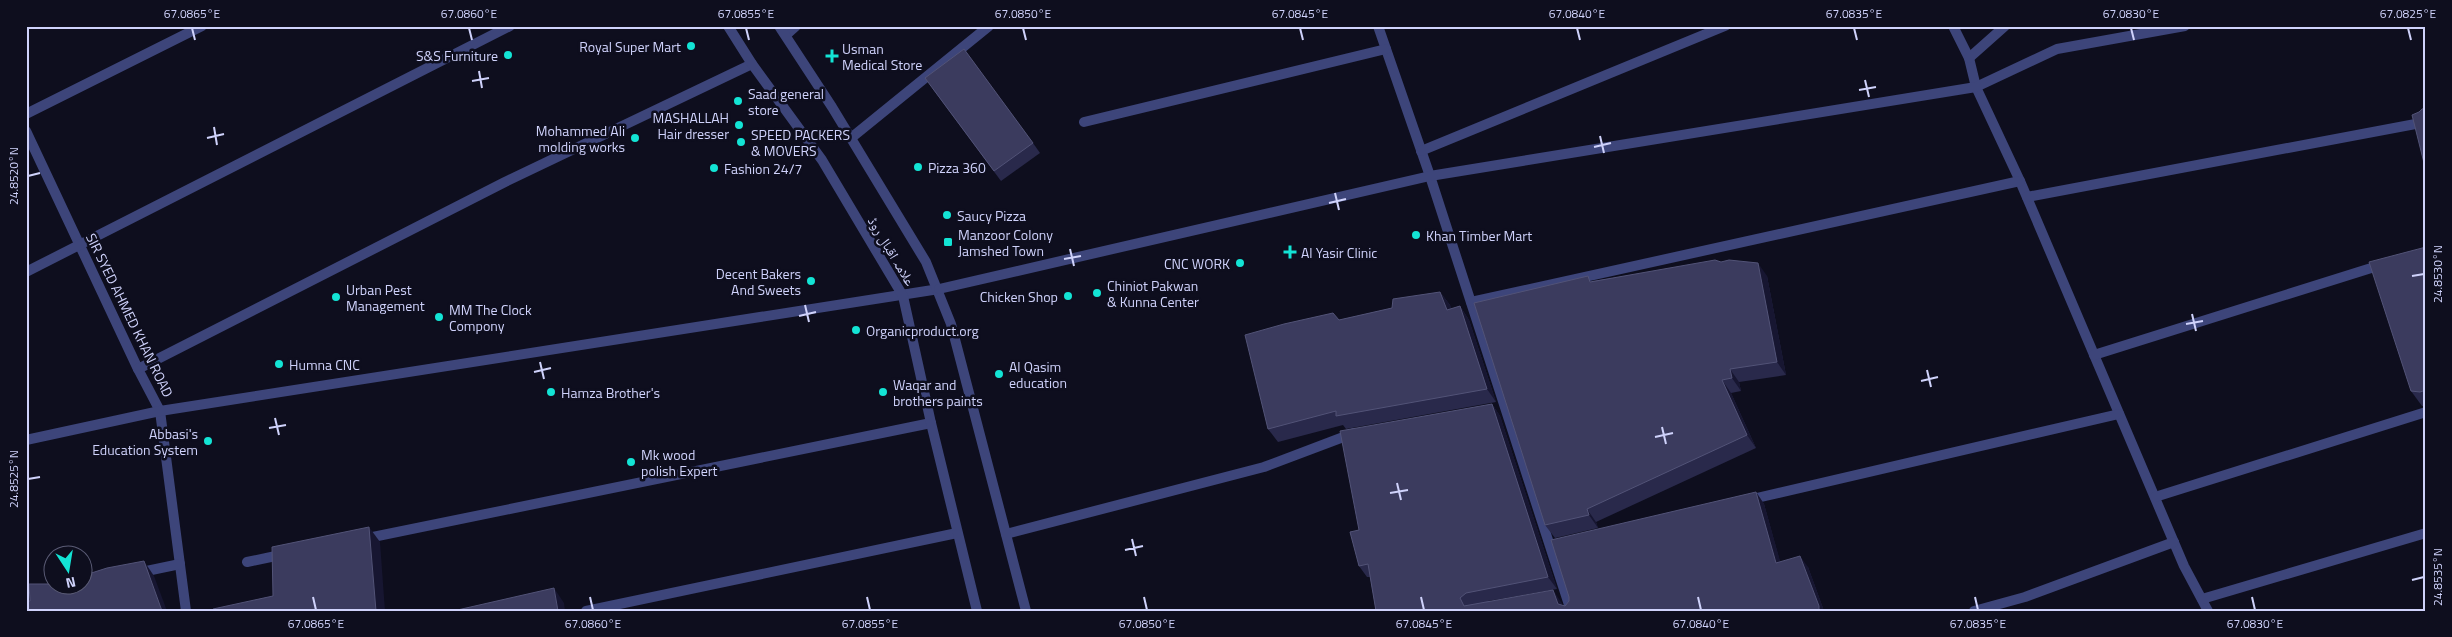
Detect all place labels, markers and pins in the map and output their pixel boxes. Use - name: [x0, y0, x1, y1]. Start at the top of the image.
- place label: Royal Super Mart: [579, 36, 681, 57]
- place label: Usman Medical Store: [842, 38, 922, 75]
- marker: Royal Super Mart: [685, 40, 697, 52]
- place label: S&S Furniture: [416, 45, 498, 66]
- marker: S&S Furniture: [502, 49, 514, 61]
- marker: Usman Medical Store: [826, 50, 838, 62]
- place label: Saad general store: [748, 83, 824, 120]
- marker: Saad general store: [732, 95, 744, 107]
- place label: MASHALLAH Hair dresser: [652, 107, 729, 144]
- marker: MASHALLAH Hair dresser: [733, 119, 745, 131]
- place label: Mohammed Ali molding works: [536, 120, 625, 157]
- place label: SPEED PACKERS & MOVERS: [751, 124, 850, 161]
- marker: Mohammed Ali molding works: [629, 132, 641, 144]
- marker: SPEED PACKERS & MOVERS: [735, 136, 747, 148]
- place label: Pizza 360: [928, 157, 986, 178]
- place label: Fashion 24/7: [724, 158, 802, 179]
- marker: Pizza 360: [912, 161, 924, 173]
- marker: Fashion 24/7: [708, 162, 720, 174]
- place label: Saucy Pizza: [957, 205, 1026, 226]
- marker: Saucy Pizza: [941, 209, 953, 221]
- place label: Manzoor Colony Jamshed Town: [958, 224, 1053, 261]
- place label: Khan Timber Mart: [1426, 225, 1532, 246]
- marker: Khan Timber Mart: [1410, 229, 1422, 241]
- marker: Manzoor Colony Jamshed Town: [942, 236, 954, 248]
- place label: Al Yasir Clinic: [1301, 242, 1377, 263]
- marker: Al Yasir Clinic: [1283, 245, 1297, 259]
- place label: CNC WORK: [1164, 253, 1230, 274]
- marker: CNC WORK: [1234, 257, 1246, 269]
- place label: Decent Bakers And Sweets: [716, 263, 801, 300]
- marker: Decent Bakers And Sweets: [805, 275, 817, 287]
- place label: Chiniot Pakwan & Kunna Center: [1107, 275, 1199, 312]
- place label: Urban Pest Management: [346, 279, 425, 316]
- place label: Chicken Shop: [980, 286, 1058, 307]
- marker: Chiniot Pakwan & Kunna Center: [1091, 287, 1103, 299]
- marker: Chicken Shop: [1062, 290, 1074, 302]
- marker: Urban Pest Management: [330, 291, 342, 303]
- place label: MM The Clock Compony: [449, 299, 532, 336]
- marker: MM The Clock Compony: [433, 311, 445, 323]
- place label: Organicproduct.org: [866, 320, 979, 341]
- marker: Organicproduct.org: [850, 324, 862, 336]
- place label: Humna CNC: [289, 354, 360, 375]
- place label: Al Qasim education: [1009, 356, 1067, 393]
- marker: Humna CNC: [273, 358, 285, 370]
- marker: Al Qasim education: [993, 368, 1005, 380]
- place label: Waqar and brothers paints: [893, 374, 983, 411]
- place label: Hamza Brother's: [561, 382, 660, 403]
- marker: Hamza Brother's: [545, 386, 557, 398]
- marker: Waqar and brothers paints: [877, 386, 889, 398]
- place label: Abbasi's Education System: [92, 423, 198, 460]
- marker: Abbasi's Education System: [202, 435, 214, 447]
- place label: Mk wood polish Expert: [641, 444, 718, 481]
- marker: Mk wood polish Expert: [625, 456, 637, 468]

